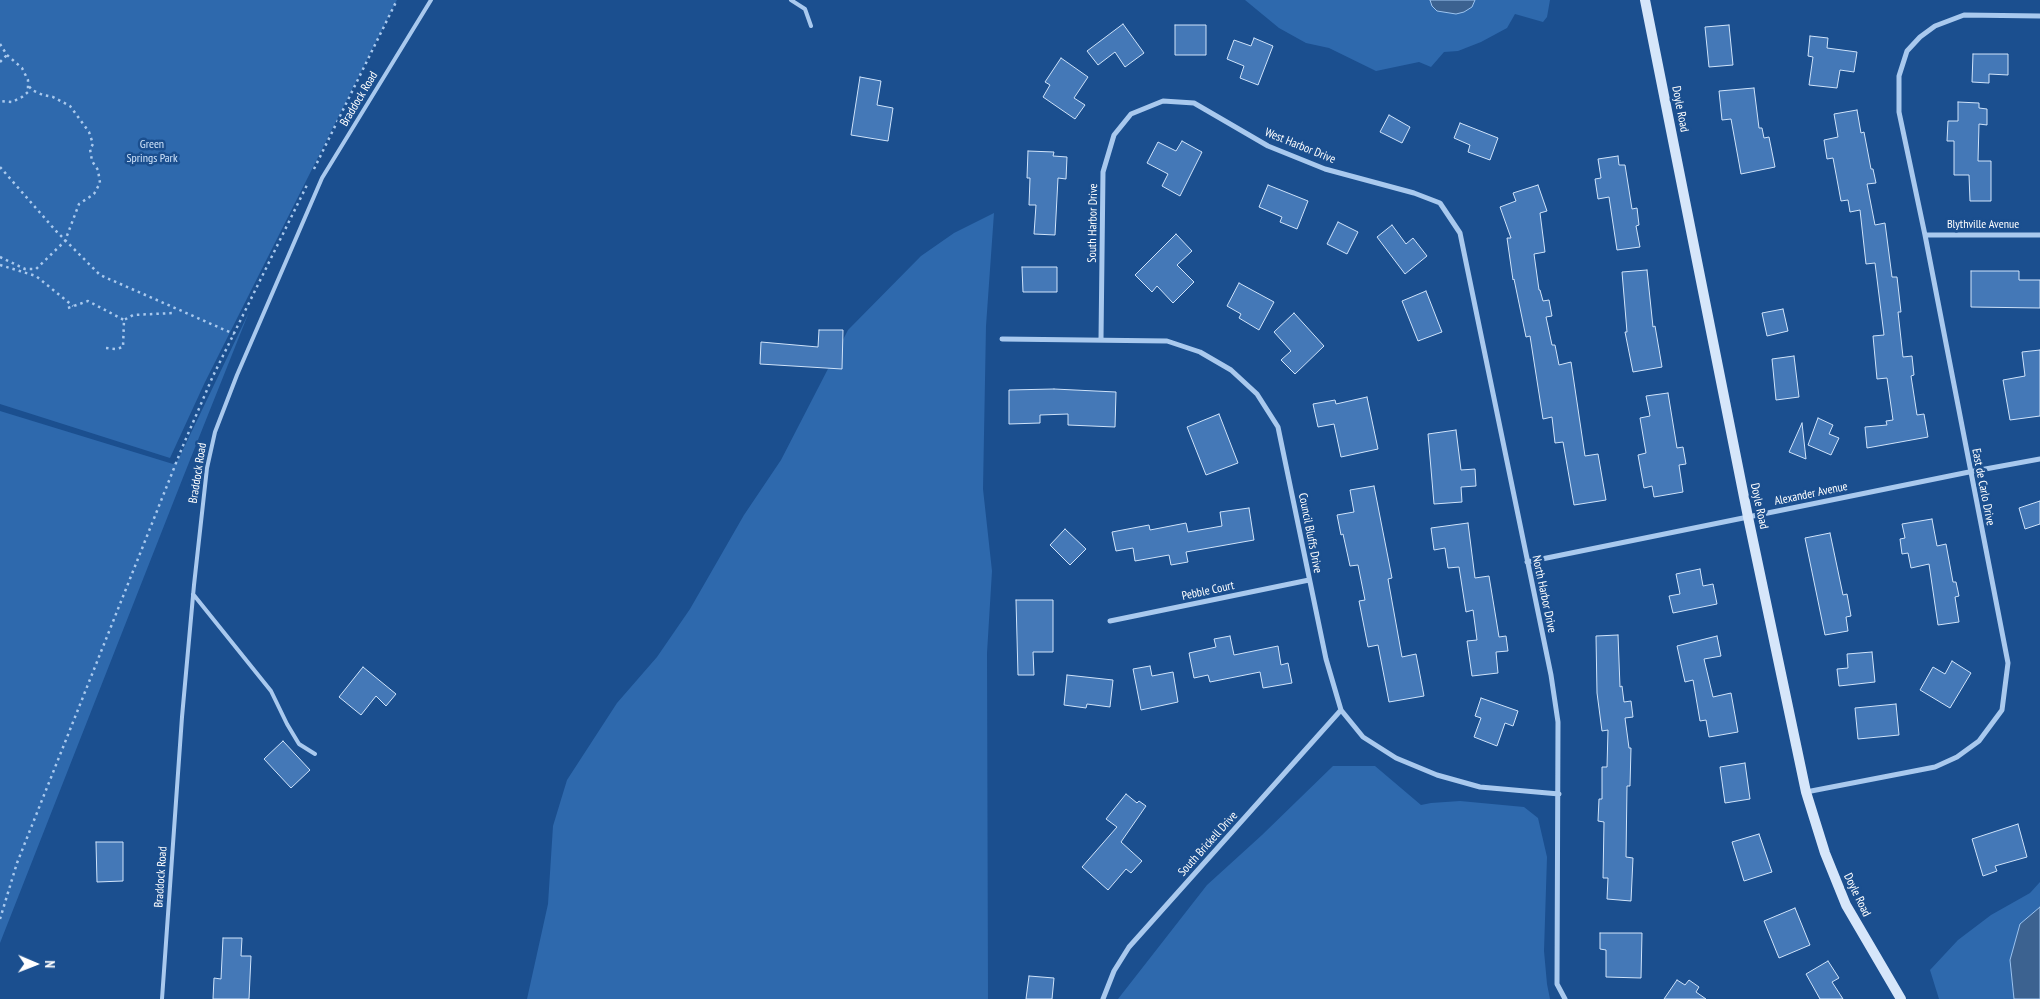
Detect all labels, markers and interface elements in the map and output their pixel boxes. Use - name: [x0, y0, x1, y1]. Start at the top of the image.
- street label: Braddock Road: [337, 69, 381, 129]
- street label: Doyle Road: [1668, 85, 1692, 133]
- street label: West Harbor Drive: [1263, 125, 1337, 167]
- park label: Green Springs Park: [126, 138, 178, 166]
- street label: South Harbor Drive: [1085, 183, 1101, 263]
- street label: Blythville Avenue: [1947, 218, 2019, 232]
- street label: Braddock Road: [186, 442, 210, 504]
- street label: East de Carlo Drive: [1968, 447, 1998, 527]
- street label: Alexander Avenue: [1773, 479, 1849, 509]
- street label: Doyle Road: [1747, 482, 1771, 530]
- street label: Council Bluffs Drive: [1295, 492, 1325, 574]
- street label: North Harbor Drive: [1529, 554, 1559, 634]
- street label: Pebble Court: [1181, 578, 1235, 604]
- street label: South Brickell Drive: [1175, 809, 1241, 879]
- street label: Braddock Road: [152, 846, 170, 908]
- street label: Doyle Road: [1840, 871, 1874, 919]
- north arrow: [10, 939, 60, 989]
- text: N: [41, 960, 59, 968]

